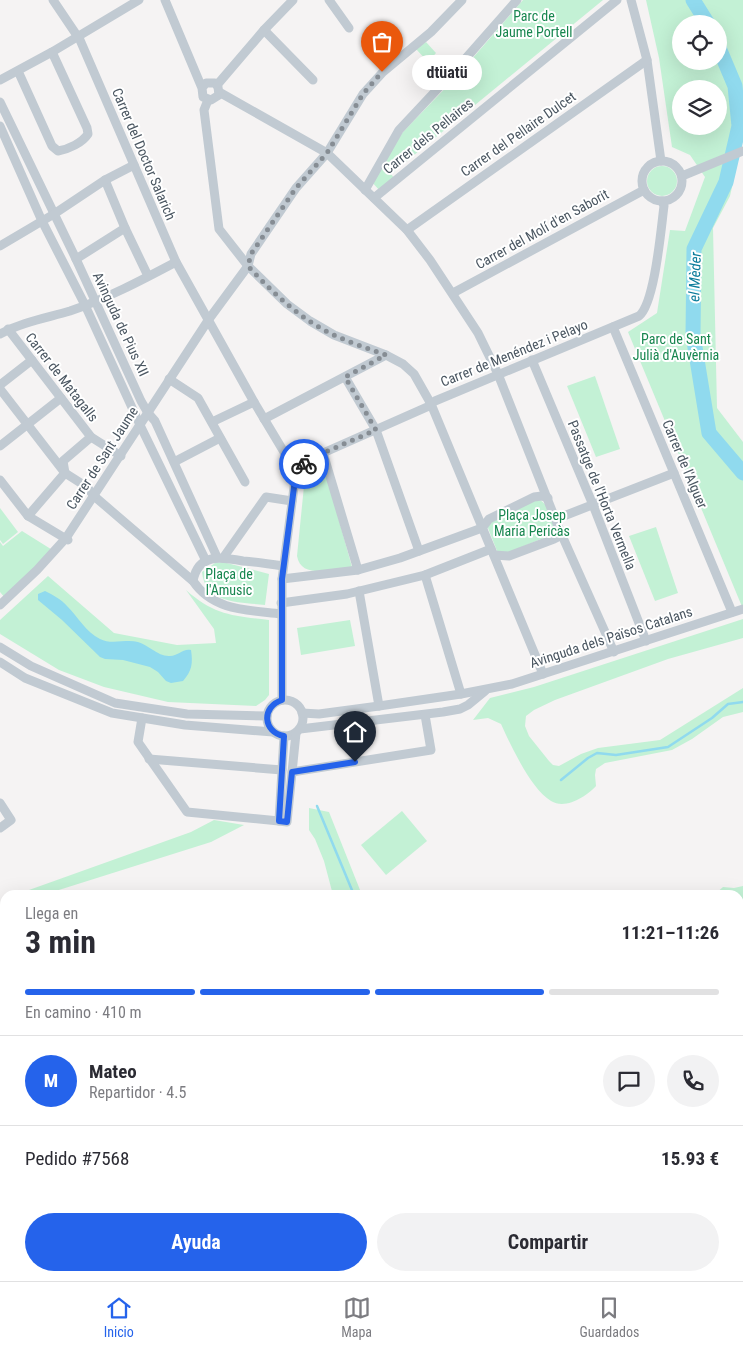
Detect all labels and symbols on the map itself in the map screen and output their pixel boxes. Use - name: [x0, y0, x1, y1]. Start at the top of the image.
- park label: Parc de Jaume Portell: [496, 8, 573, 40]
- pin: [361, 21, 403, 72]
- callout: dtüatü: [412, 54, 482, 90]
- street label: Carrer del Doctor Salarich: [109, 86, 179, 222]
- street label: Carrer del Pellaire Dulcet: [457, 88, 579, 180]
- street label: Carrer dels Pellaires: [380, 95, 476, 177]
- street label: Carrer del Molí d'en Saborit: [473, 186, 611, 272]
- water label: el Mèder: [685, 251, 705, 302]
- street label: Avinguda de Pius XII: [90, 269, 152, 379]
- street label: Carrer de Menéndez i Pelayo: [438, 316, 590, 390]
- street label: Carrer de Matagalls: [22, 329, 102, 425]
- park label: Parc de Sant Julià d'Auvèrnia: [633, 331, 719, 363]
- street label: Carrer de Sant Jaume: [63, 403, 141, 512]
- street label: Carrer de l'Alguer: [659, 417, 711, 511]
- street label: Passatge de l'Horta Vermella: [565, 418, 639, 572]
- courier: [279, 439, 329, 489]
- park label: Plaça Josep Maria Pericàs: [494, 507, 570, 539]
- park label: Plaça de l'Amusic: [205, 566, 253, 598]
- street label: Avinguda dels Països Catalans: [528, 603, 694, 671]
- pin: [334, 711, 376, 762]

